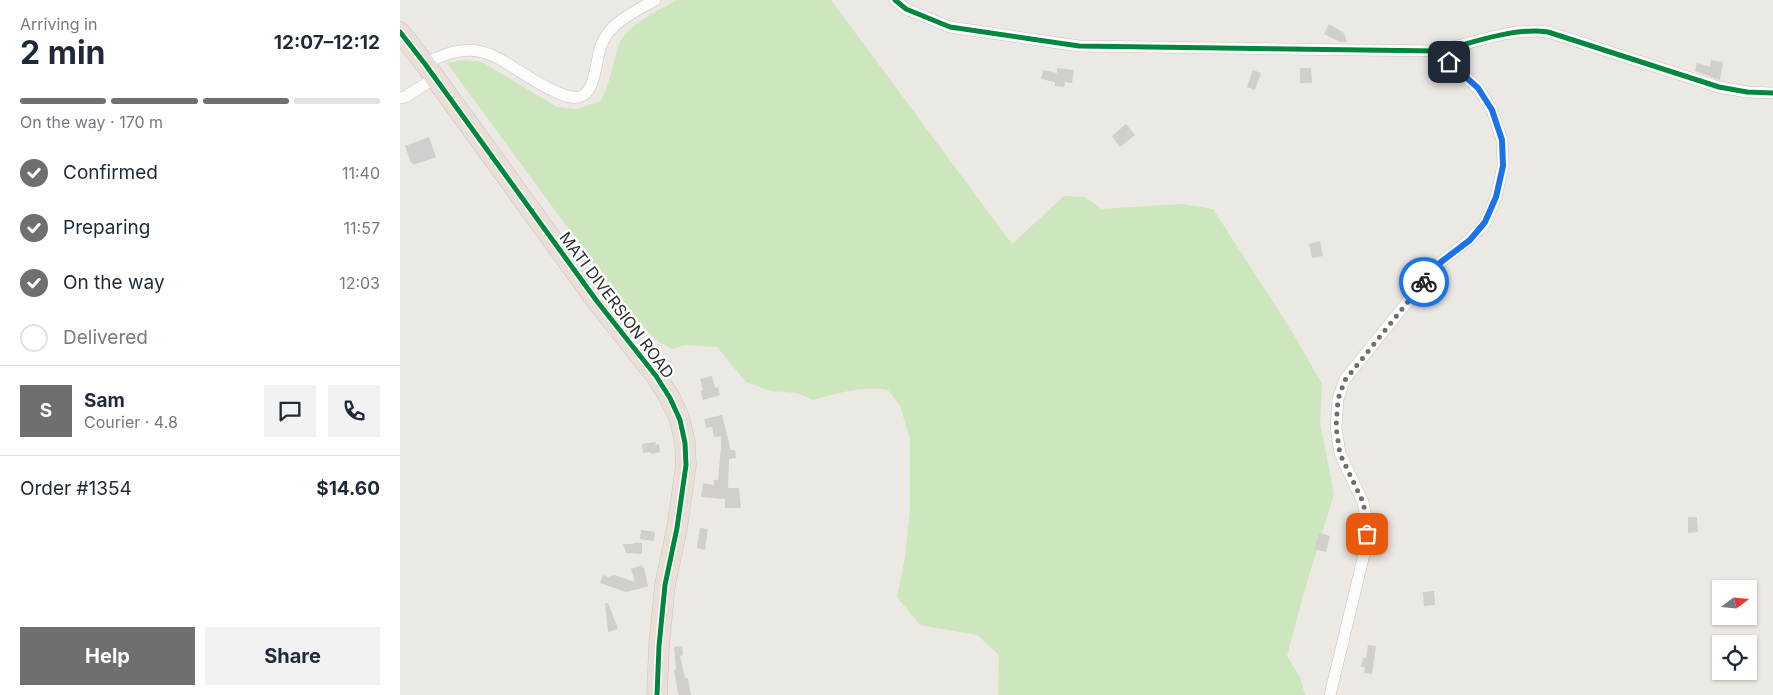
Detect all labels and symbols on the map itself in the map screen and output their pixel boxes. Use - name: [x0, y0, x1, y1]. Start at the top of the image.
- pin: [1428, 41, 1470, 83]
- street label: MATI DIVERSION ROAD: [555, 228, 679, 382]
- courier: [1399, 257, 1449, 307]
- pin: [1346, 513, 1388, 555]
- north arrow: [1712, 580, 1758, 625]

